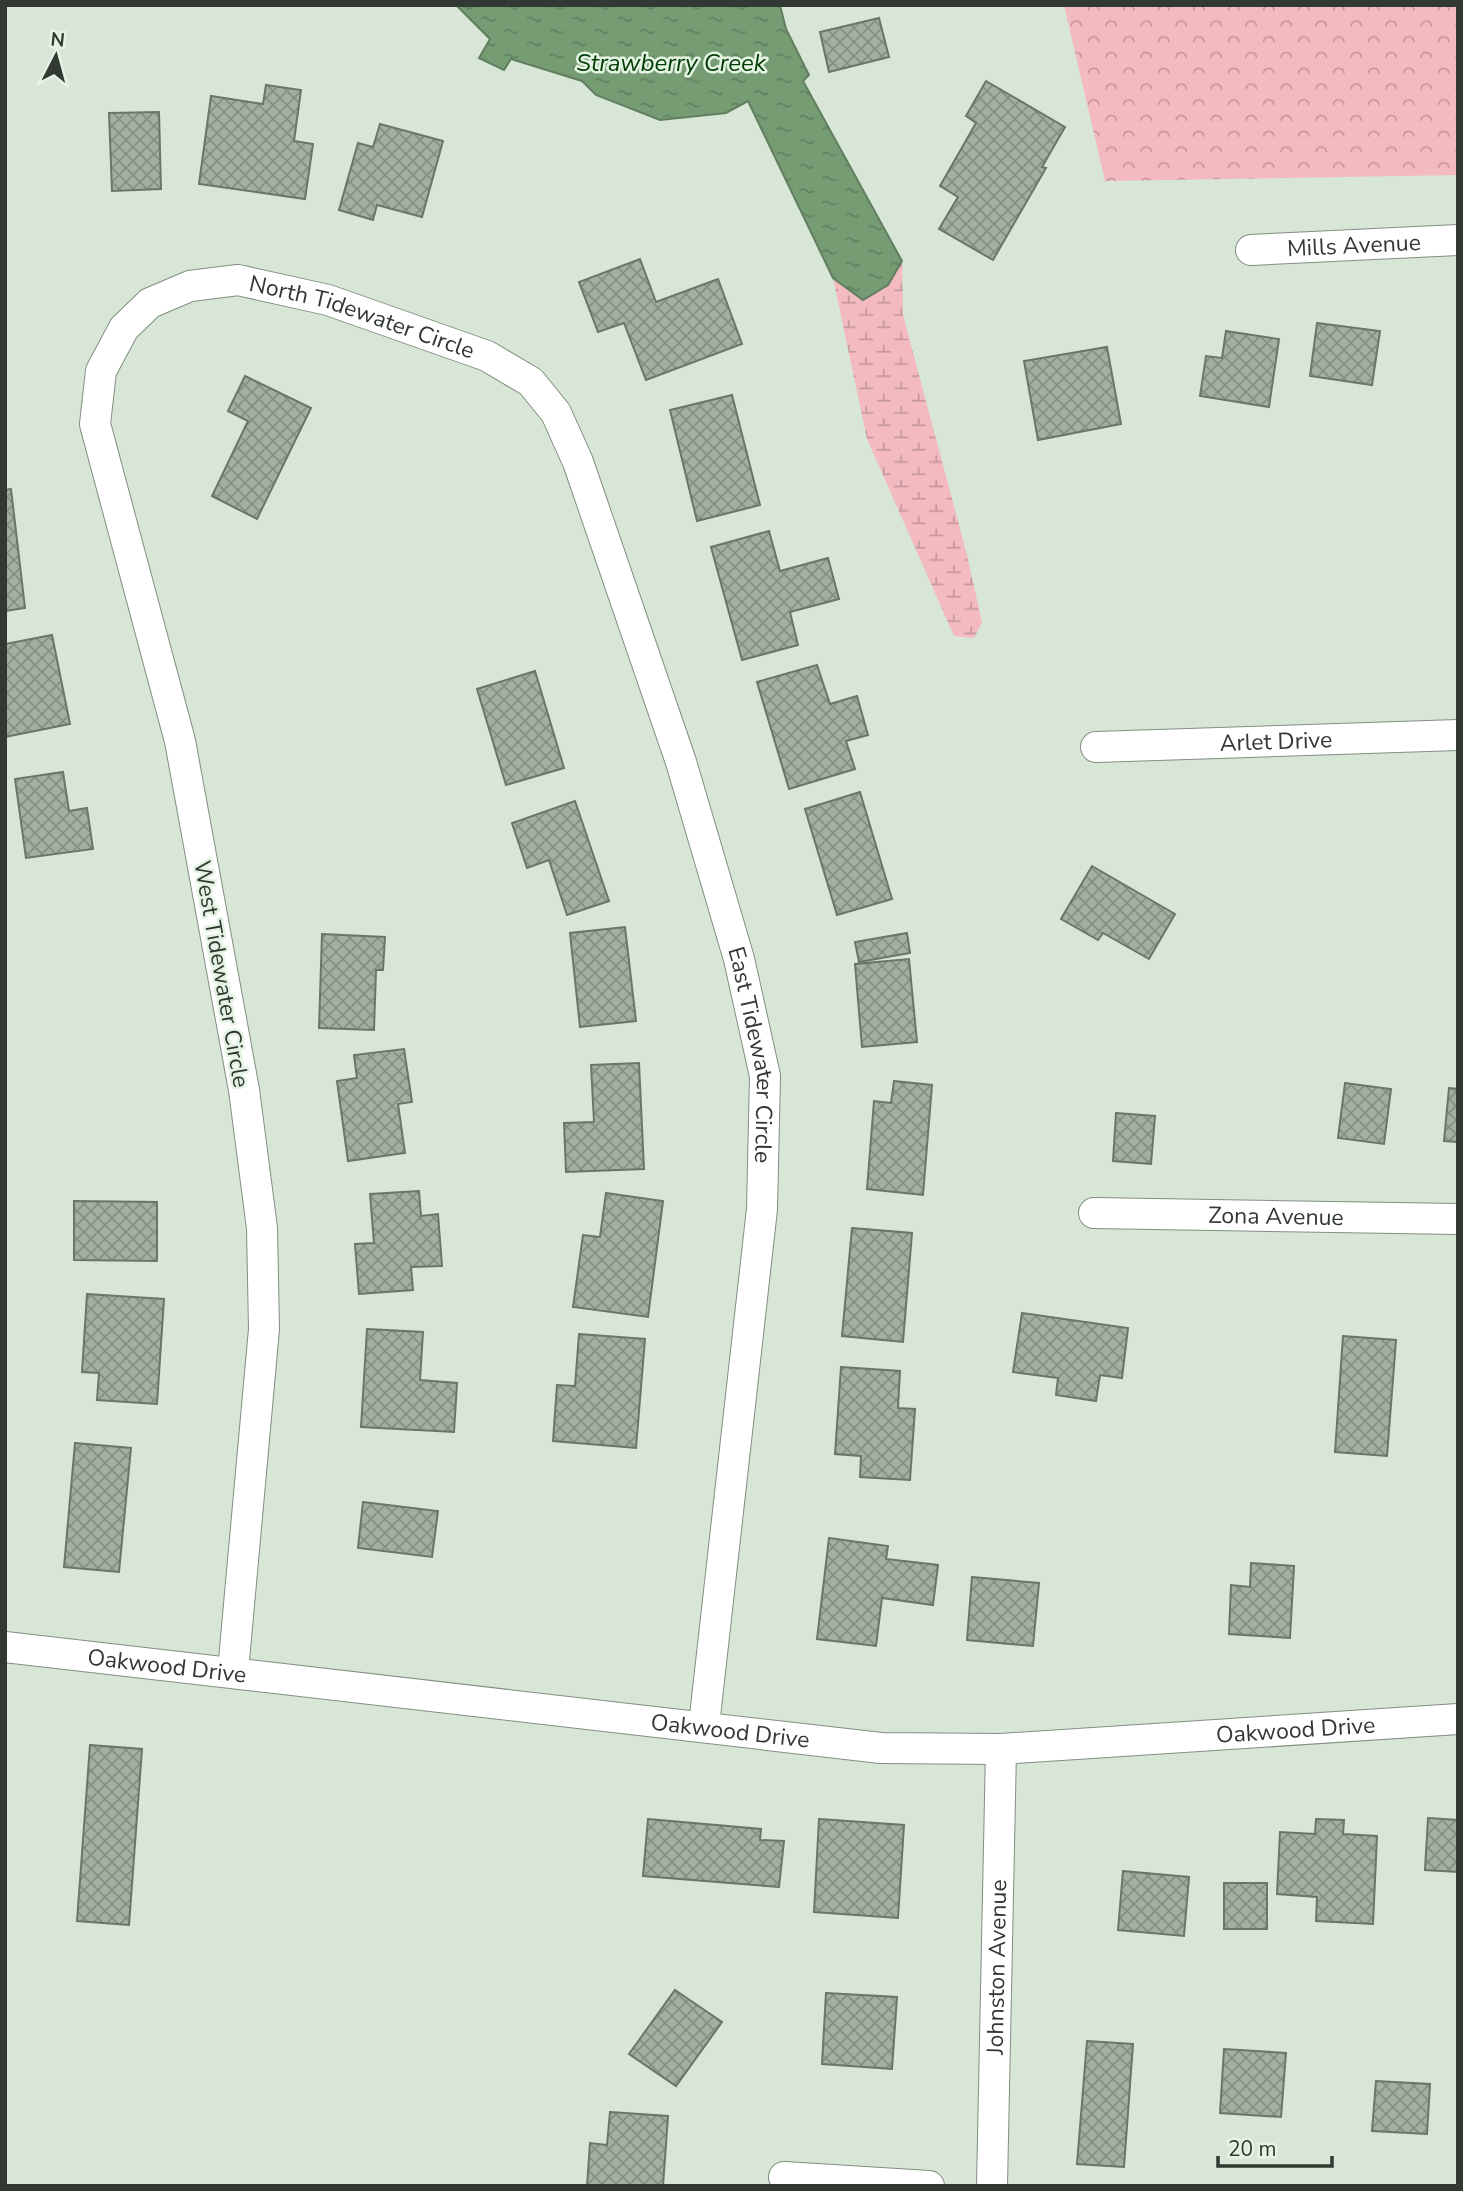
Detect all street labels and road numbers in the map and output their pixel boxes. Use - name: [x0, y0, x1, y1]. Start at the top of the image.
- street label: Mills Avenue: [1286, 227, 1422, 264]
- street label: North Tidewater Circle: [246, 268, 479, 366]
- street label: Arlet Drive: [1219, 724, 1333, 759]
- street label: West Tidewater Circle: [186, 858, 257, 1090]
- street label: East Tidewater Circle: [720, 943, 780, 1164]
- street label: Zona Avenue: [1208, 1200, 1344, 1233]
- street label: Oakwood Drive: [86, 1642, 248, 1691]
- street label: Oakwood Drive: [649, 1707, 811, 1756]
- street label: Oakwood Drive: [1215, 1709, 1376, 1751]
- street label: Johnston Avenue: [980, 1879, 1014, 2056]

